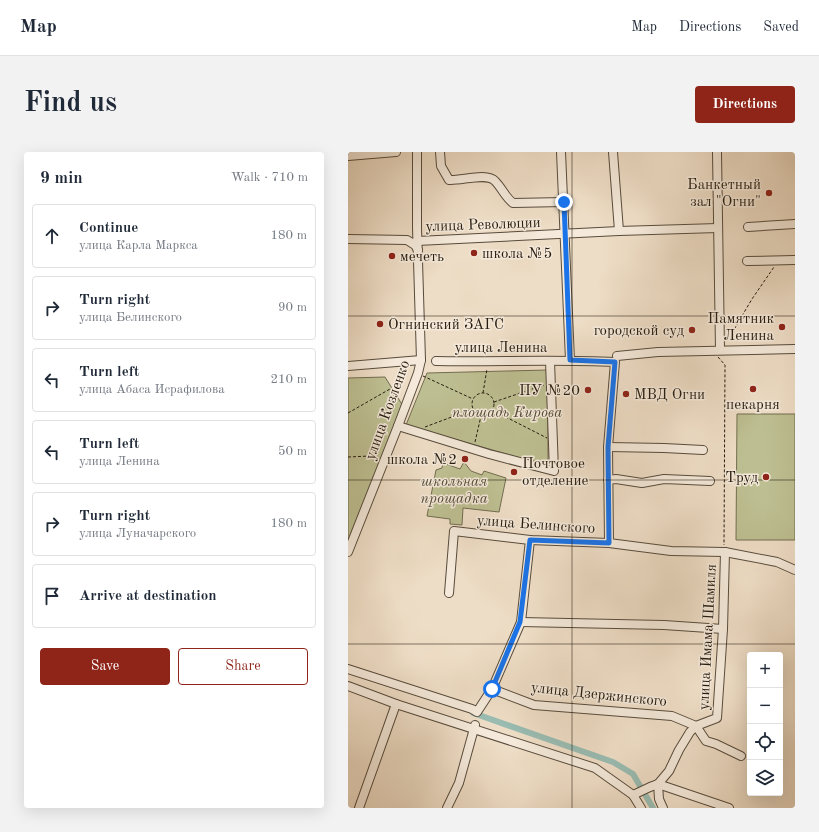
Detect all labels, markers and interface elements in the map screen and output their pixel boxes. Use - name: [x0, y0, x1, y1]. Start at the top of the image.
- text: Map: [20, 18, 57, 37]
- text: Map: [631, 20, 657, 34]
- text: Directions: [679, 20, 741, 34]
- text: Saved: [763, 20, 799, 34]
- button: Directions: [695, 86, 795, 123]
- text: Find us: [24, 90, 117, 118]
- text: 9 min: [40, 170, 83, 187]
- text: Walk · 710 m: [231, 171, 308, 184]
- place label: Банкетный зал "Огни": [687, 178, 761, 210]
- marker: Банкетный зал "Огни": [764, 188, 774, 198]
- route end: [555, 193, 573, 211]
- street label: улица Революции: [425, 216, 541, 235]
- text: Continue: [79, 221, 138, 236]
- icon: ahead: [41, 225, 63, 247]
- text: 180 m: [270, 229, 307, 242]
- text: улица Карла Маркса: [79, 239, 198, 252]
- place label: школа №5: [482, 247, 552, 262]
- marker: школа №5: [469, 248, 479, 258]
- place label: мечеть: [400, 250, 444, 265]
- marker: мечеть: [387, 251, 397, 261]
- text: Turn right: [79, 293, 150, 308]
- icon: right: [41, 297, 63, 319]
- text: 90 m: [278, 301, 307, 314]
- text: улица Белинского: [79, 311, 182, 324]
- place label: Памятник Ленина: [707, 312, 775, 344]
- place label: Огнинский ЗАГС: [388, 318, 504, 333]
- marker: Огнинский ЗАГС: [375, 319, 385, 329]
- marker: Памятник Ленина: [777, 322, 787, 332]
- place label: городской суд: [594, 324, 685, 339]
- marker: городской суд: [687, 325, 697, 335]
- street label: улица Ленина: [454, 341, 548, 356]
- street label: улица Козленко: [363, 359, 413, 462]
- text: Turn left: [79, 365, 139, 380]
- icon: left: [41, 369, 63, 391]
- text: 210 m: [270, 373, 307, 386]
- text: улица Абаса Исрафилова: [79, 383, 225, 396]
- place label: ПУ №20: [519, 384, 580, 399]
- marker: пекарня: [748, 384, 758, 394]
- marker: ПУ №20: [583, 385, 593, 395]
- place label: МВД Огни: [634, 388, 705, 403]
- marker: МВД Огни: [621, 389, 631, 399]
- place label: пекарня: [726, 398, 780, 413]
- park label: площадь Кирова: [452, 406, 562, 421]
- text: Turn left: [79, 437, 139, 452]
- icon: left: [41, 441, 63, 463]
- text: 50 m: [278, 445, 307, 458]
- place label: школа №2: [387, 453, 457, 468]
- marker: школа №2: [460, 454, 470, 464]
- text: улица Ленина: [79, 455, 160, 468]
- place label: Почтовое отделение: [522, 457, 589, 489]
- marker: Почтовое отделение: [509, 467, 519, 477]
- place label: Труд: [725, 471, 759, 486]
- marker: Труд: [761, 472, 771, 482]
- park label: школьная прощадка: [420, 475, 488, 507]
- text: Turn right: [79, 509, 150, 524]
- icon: right: [41, 513, 63, 535]
- street label: улица Белинского: [476, 514, 596, 537]
- text: 180 m: [270, 517, 307, 530]
- text: улица Луначарского: [79, 527, 196, 540]
- street label: улица Имама Шамиля: [697, 563, 720, 711]
- icon: arrive: [41, 585, 63, 607]
- text: Arrive at destination: [79, 589, 217, 604]
- button: Save: [40, 648, 170, 685]
- button: Share: [178, 648, 308, 685]
- map controls: [747, 652, 783, 796]
- button: +: [747, 652, 783, 688]
- route start: [483, 680, 501, 698]
- street label: улица Дзержинского: [530, 681, 668, 710]
- button: −: [747, 688, 783, 724]
- button: locate: [747, 724, 783, 760]
- button: layers: [747, 760, 783, 796]

